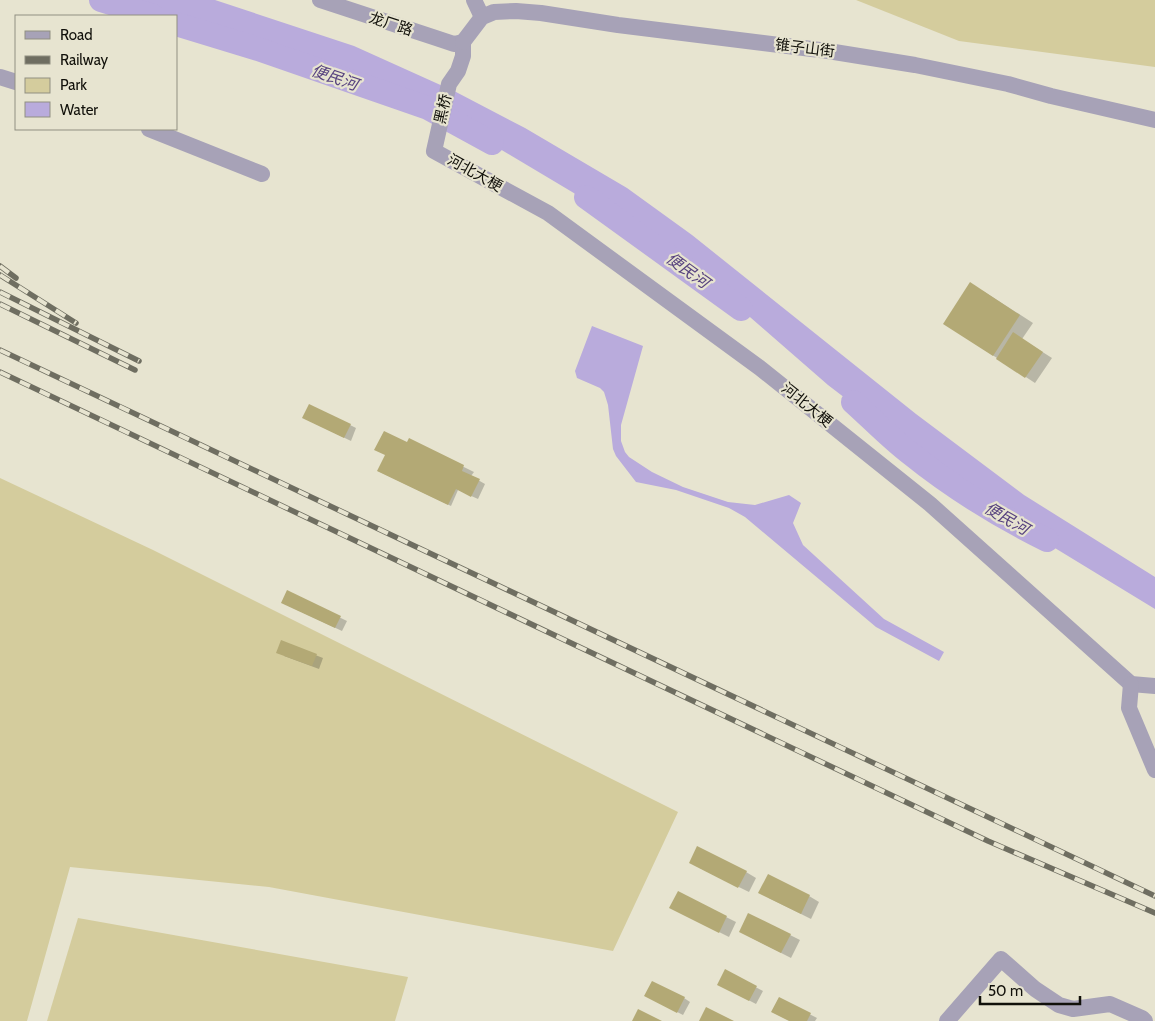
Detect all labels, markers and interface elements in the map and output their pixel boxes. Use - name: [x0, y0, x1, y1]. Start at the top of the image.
- street label: 龙厂路: [367, 8, 415, 40]
- legend: [15, 15, 178, 130]
- text: Road: [60, 26, 93, 44]
- street label: 锥子山街: [774, 35, 836, 61]
- text: Railway: [60, 51, 109, 69]
- water label: 便民河: [309, 61, 363, 95]
- text: Park: [60, 76, 87, 94]
- street label: 黑桥: [431, 92, 455, 126]
- text: Water: [60, 101, 98, 119]
- street label: 河北大梗: [444, 151, 506, 195]
- water label: 便民河: [663, 249, 715, 294]
- street label: 河北大梗: [778, 379, 836, 431]
- water label: 便民河: [981, 498, 1035, 540]
- scale bar: [980, 974, 1080, 1006]
- text: 50 m: [988, 982, 1023, 1000]

